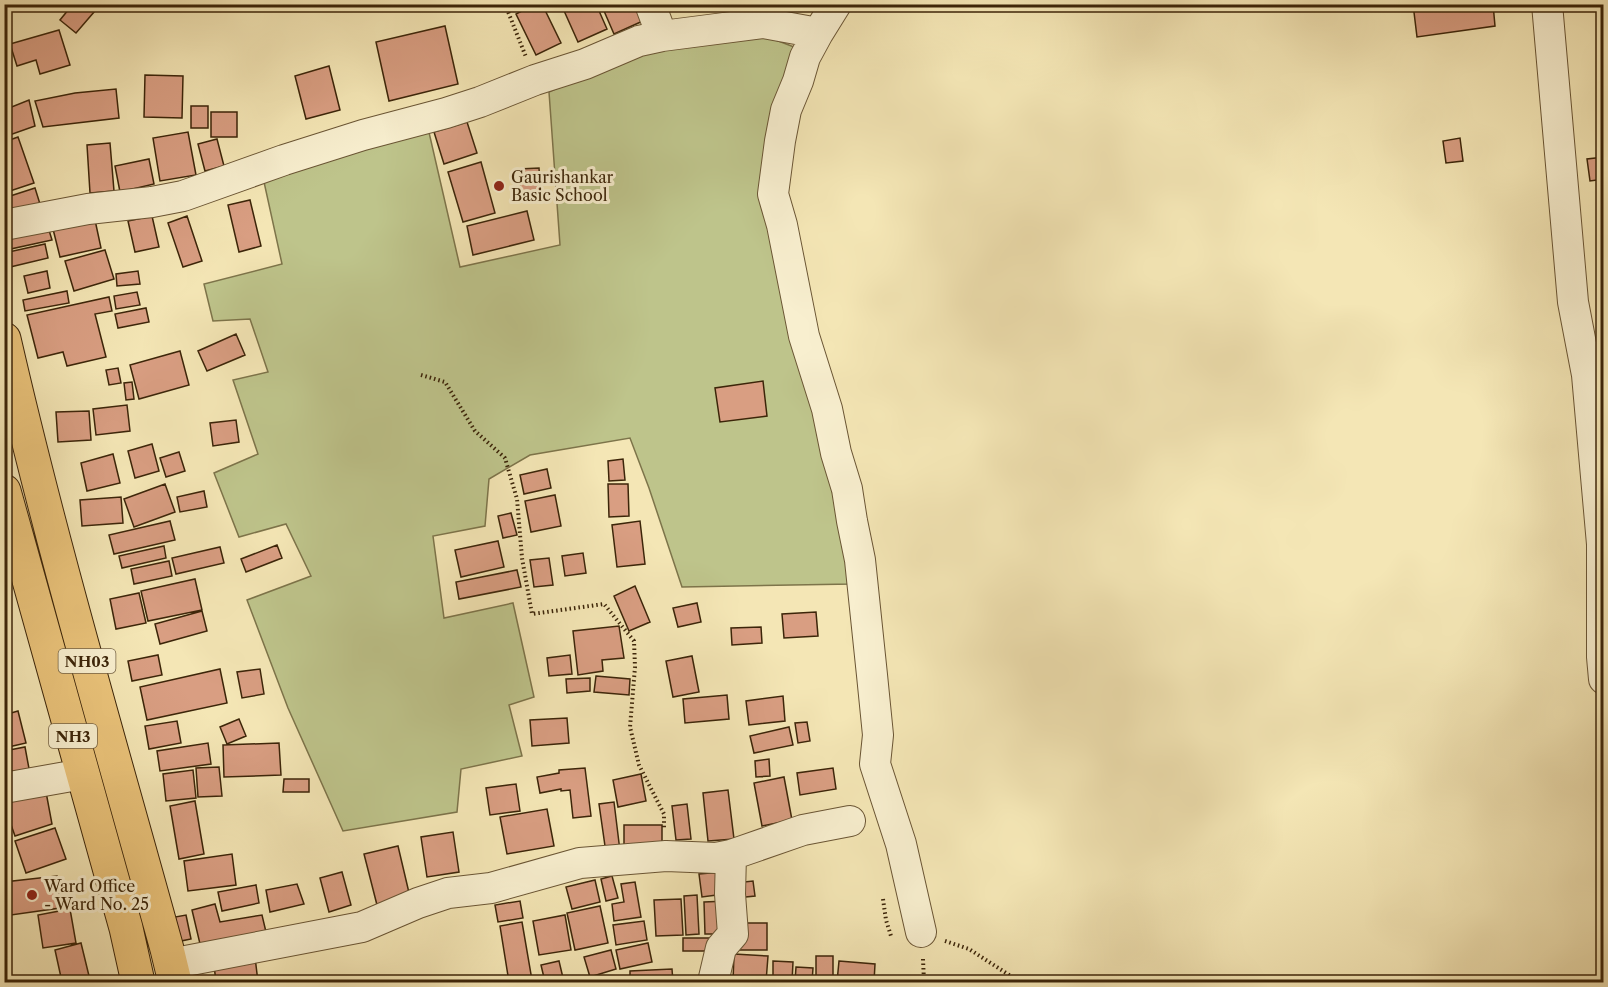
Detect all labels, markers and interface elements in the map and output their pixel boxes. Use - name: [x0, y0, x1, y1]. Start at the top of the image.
- place label: Gaurishankar Basic School: [511, 167, 614, 205]
- marker: Gaurishankar Basic School: [492, 179, 506, 193]
- road number: NH03: [58, 649, 116, 673]
- road number: NH3: [49, 724, 97, 748]
- place label: Ward Office - Ward No. 25: [43, 876, 149, 914]
- marker: Ward Office - Ward No. 25: [25, 888, 39, 902]

